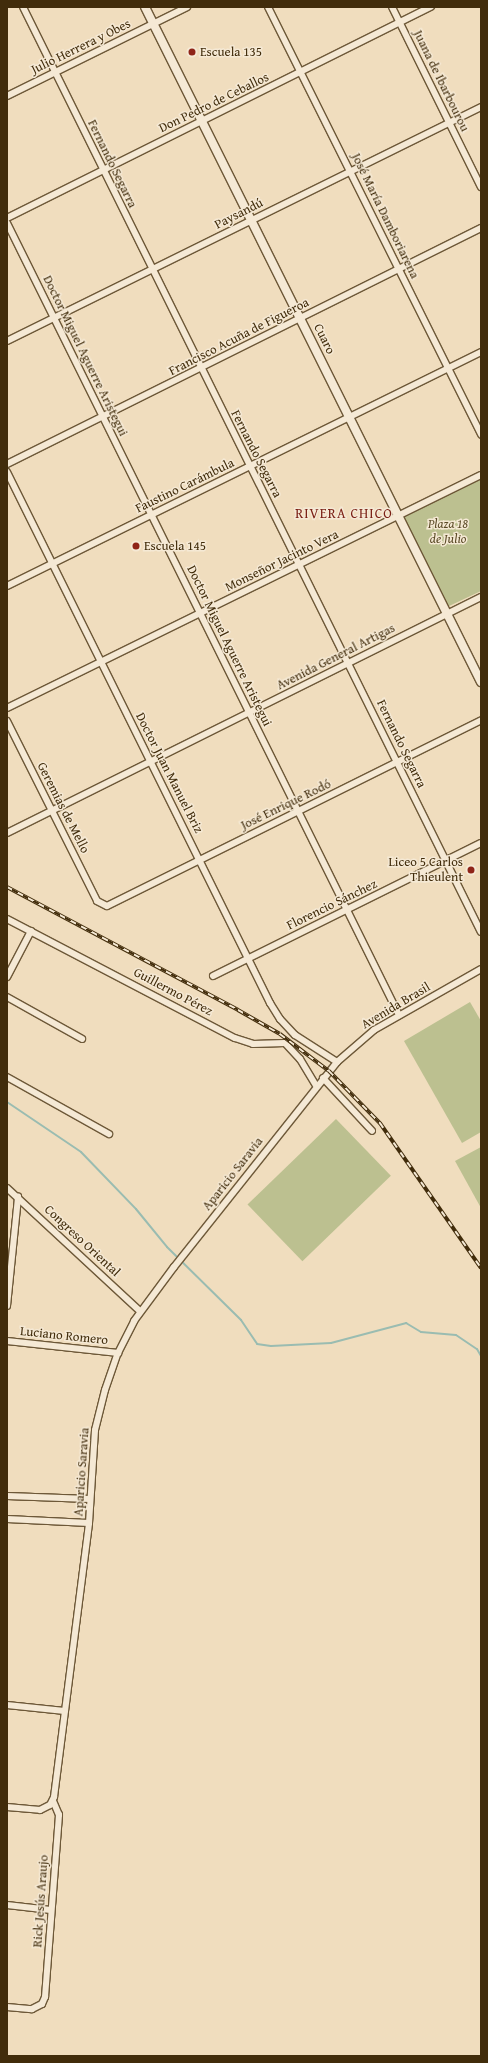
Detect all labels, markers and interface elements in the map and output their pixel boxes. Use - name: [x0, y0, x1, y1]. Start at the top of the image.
- street label: Julio Herrera y Obes: [29, 16, 133, 78]
- street label: Juana de Ibarbourou: [410, 28, 472, 134]
- place label: Escuela 135: [200, 44, 262, 60]
- marker: Escuela 135: [187, 47, 197, 57]
- street label: Don Pedro de Ceballos: [156, 70, 272, 136]
- street label: Fernando Segarra: [84, 117, 140, 211]
- street label: José María Damboriarena: [348, 151, 422, 281]
- street label: Paysandú: [212, 195, 266, 233]
- street label: Doctor Miguel Aguerre Aristegui: [39, 273, 131, 439]
- street label: Francisco Acuña de Figueroa: [166, 295, 312, 379]
- street label: Cuaro: [310, 321, 338, 357]
- street label: Fernando Segarra: [227, 408, 285, 500]
- street label: Faustino Carámbula: [133, 455, 237, 517]
- district label: RIVERA CHICO: [295, 505, 393, 521]
- park label: Plaza 18 de Julio: [428, 517, 468, 548]
- street label: Monseñor Jacinto Vera: [223, 527, 341, 595]
- place label: Escuela 145: [144, 538, 206, 554]
- marker: Escuela 145: [131, 541, 141, 551]
- street label: Doctor Miguel Aguerre Aristegui: [183, 563, 275, 729]
- street label: Avenida General Artigas: [274, 620, 398, 694]
- street label: Fernando Segarra: [373, 697, 429, 791]
- street label: Doctor Juan Manuel Briz: [132, 710, 206, 836]
- street label: Geremias de Mello: [33, 760, 93, 856]
- street label: José Enrique Rodó: [238, 776, 334, 834]
- place label: Liceo 5 Carlos Thieulent: [389, 855, 463, 886]
- marker: Liceo 5 Carlos Thieulent: [466, 865, 476, 875]
- street label: Florencio Sánchez: [284, 876, 380, 934]
- street label: Guillermo Pérez: [131, 965, 215, 1019]
- street label: Avenida Brasil: [359, 979, 433, 1033]
- street label: Aparicio Saravia: [199, 1134, 267, 1214]
- street label: Congreso Oriental: [41, 1202, 123, 1280]
- street label: Luciano Romero: [19, 1324, 109, 1348]
- street label: Aparicio Saravia: [71, 1427, 93, 1517]
- street label: Rick Jesús Araujo: [30, 1854, 52, 1948]

